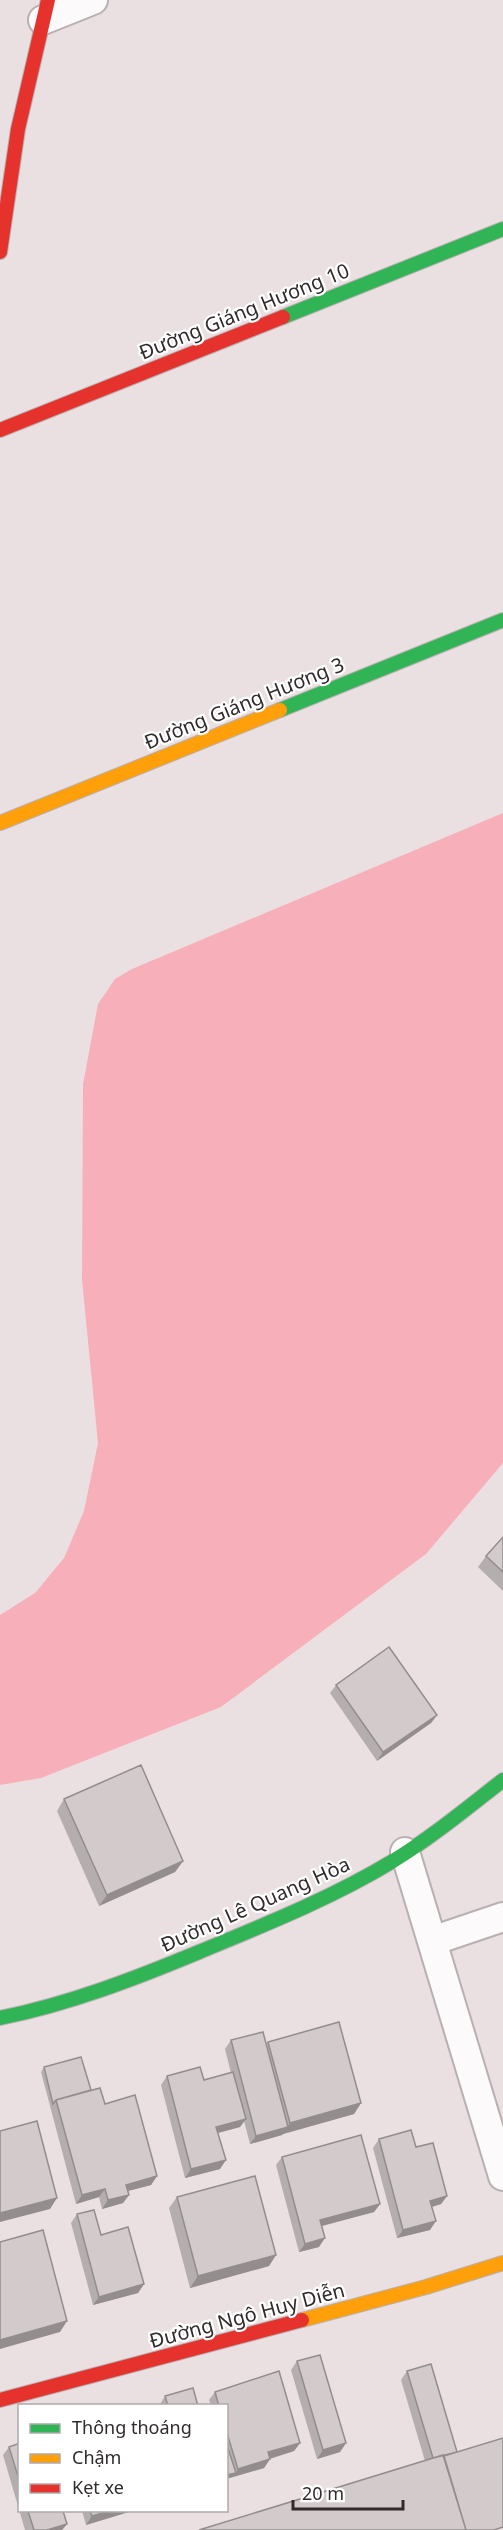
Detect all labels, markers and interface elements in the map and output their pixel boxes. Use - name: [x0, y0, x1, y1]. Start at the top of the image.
- street label: Đường Giáng Hương 10: [135, 256, 353, 366]
- street label: Đường Giáng Hương 3: [140, 651, 348, 755]
- street label: Đường Lê Quang Hòa: [156, 1850, 354, 1958]
- street label: Đường Ngô Huy Diễn: [146, 2276, 348, 2354]
- legend: [18, 2404, 228, 2512]
- text: Thông thoáng: [72, 2415, 192, 2439]
- text: Chậm: [72, 2445, 121, 2469]
- scale bar: [293, 2473, 402, 2511]
- text: Kẹt xe: [72, 2475, 124, 2499]
- text: 20 m: [302, 2481, 344, 2505]

